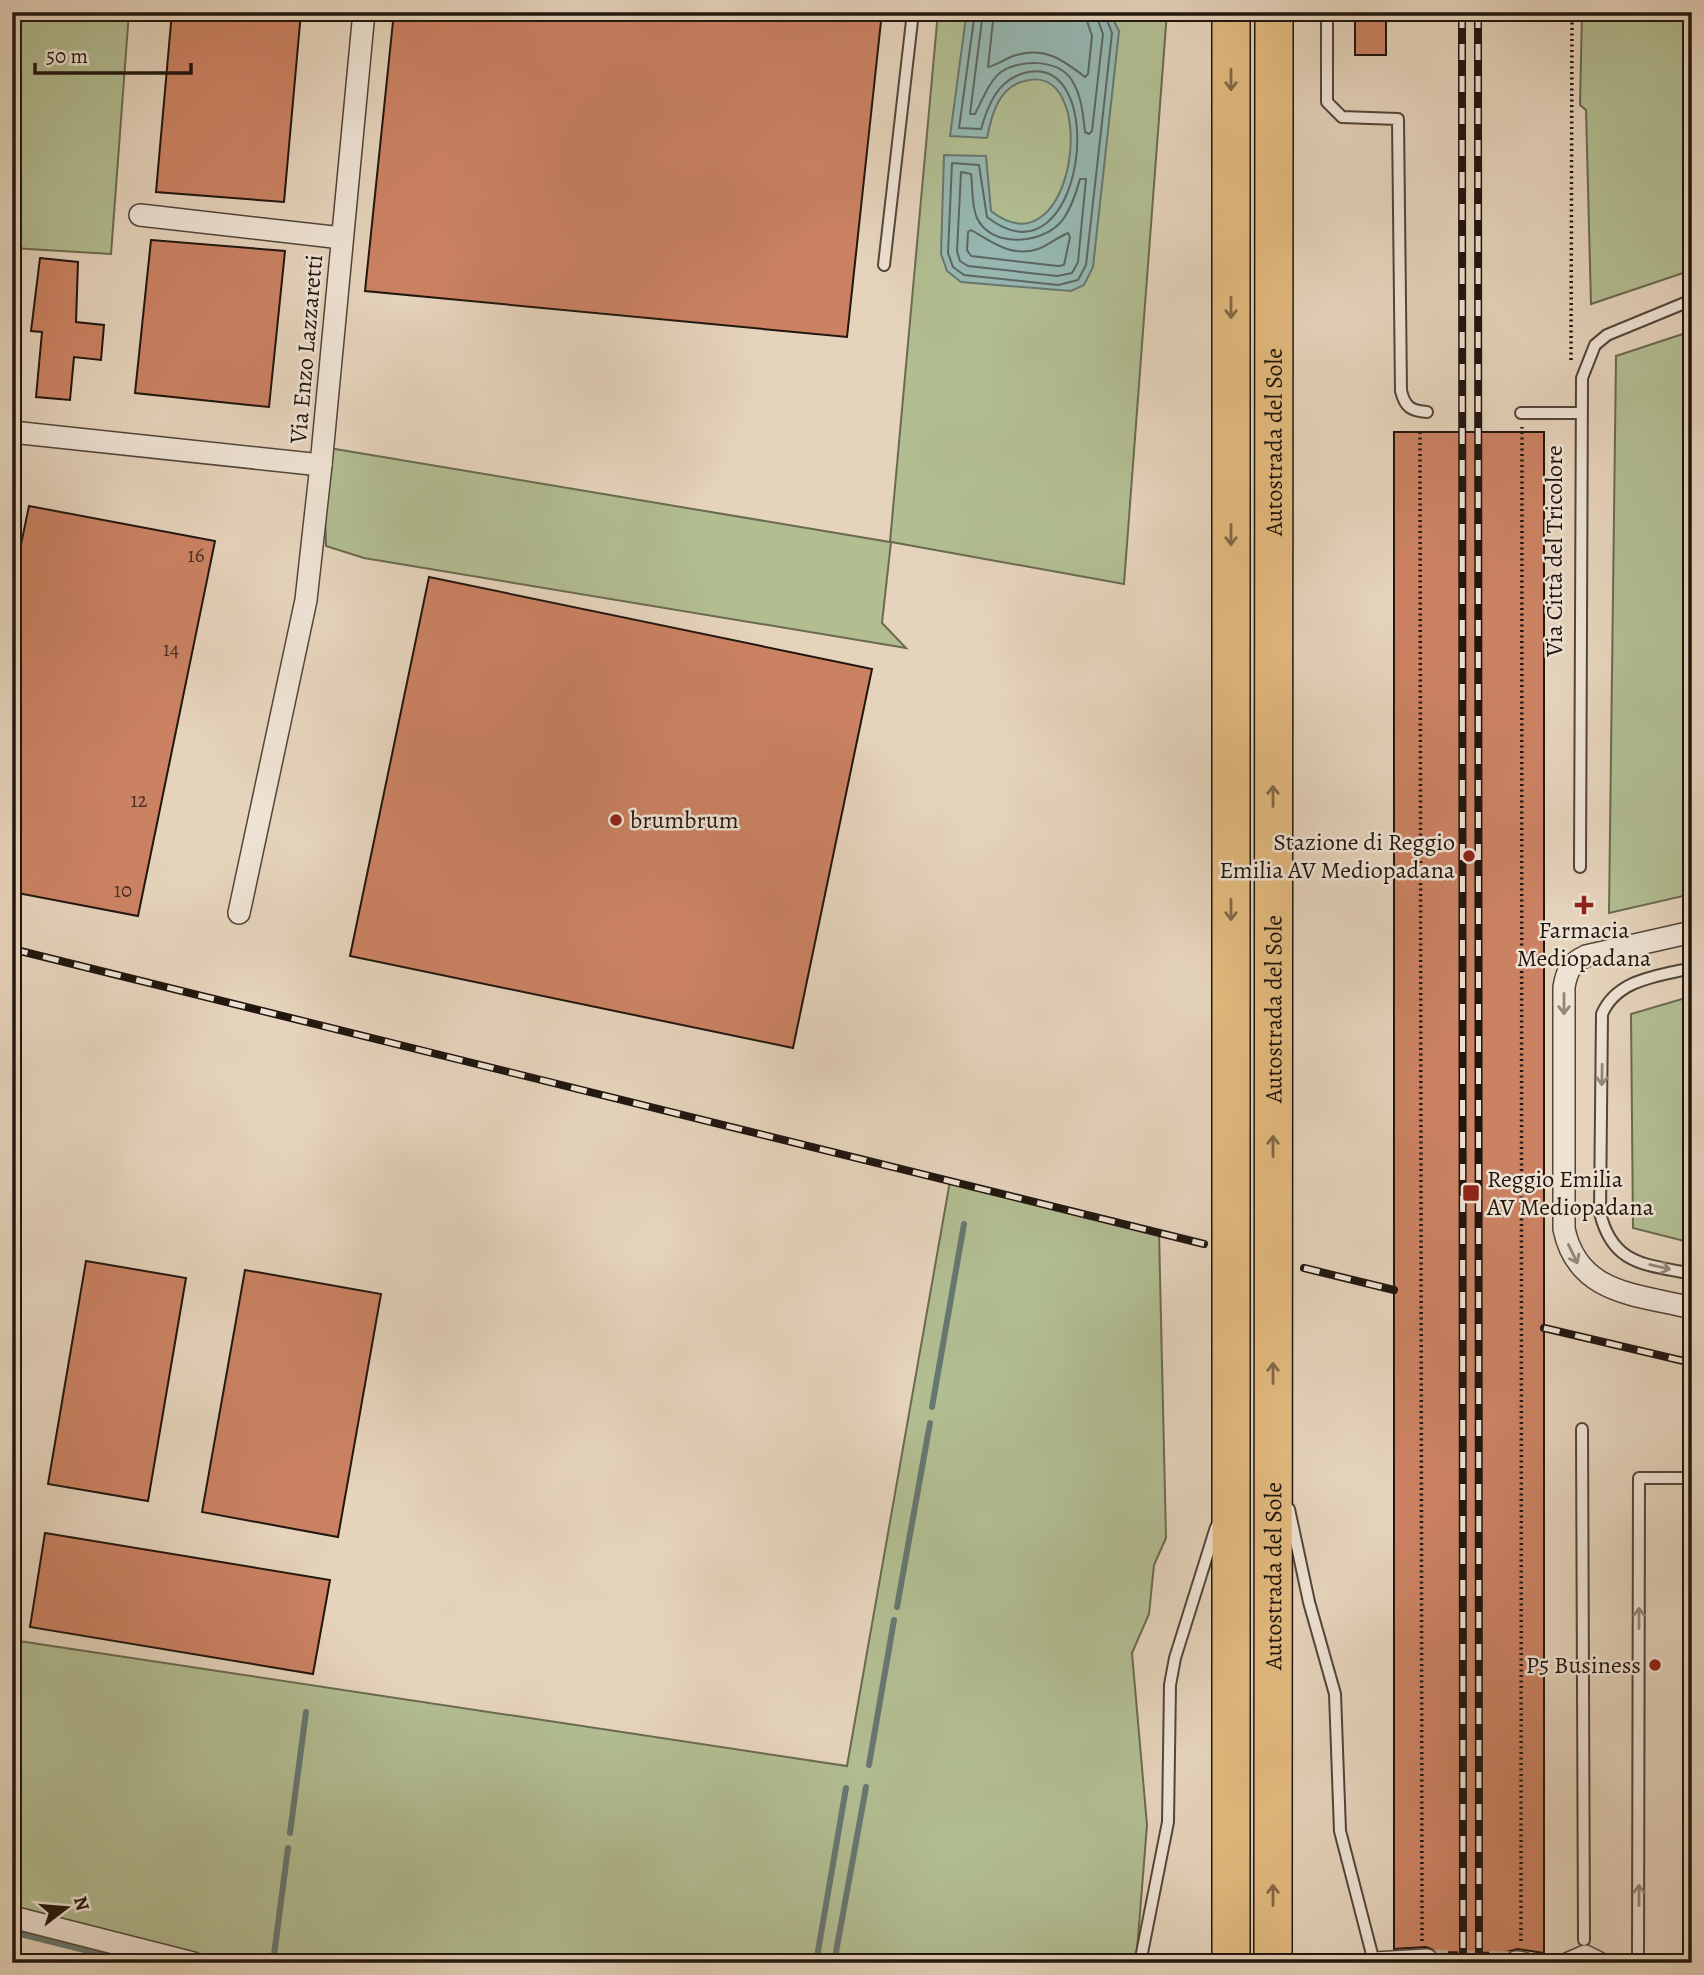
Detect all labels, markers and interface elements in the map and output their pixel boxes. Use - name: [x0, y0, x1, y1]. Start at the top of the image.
- scale bar: [35, 32, 191, 76]
- text: 50 m: [46, 42, 88, 70]
- one-way arrow: [1224, 69, 1238, 92]
- street label: Via Enzo Lazzaretti: [282, 253, 330, 446]
- one-way arrow: [1224, 296, 1238, 319]
- street label: Autostrada del Sole: [1258, 348, 1290, 537]
- street label: Via Città del Tricolore: [1538, 445, 1570, 658]
- one-way arrow: [1224, 524, 1238, 547]
- house number: 16: [188, 541, 205, 569]
- house number: 14: [163, 635, 179, 663]
- one-way arrow: [1266, 784, 1280, 807]
- house number: 12: [130, 786, 148, 814]
- place label: brumbrum: [630, 804, 739, 836]
- marker: brumbrum: [608, 812, 624, 828]
- place label: Stazione di Reggio Emilia AV Mediopadana: [1219, 826, 1456, 886]
- marker: Stazione di Reggio Emilia AV Mediopadana: [1461, 848, 1477, 864]
- house number: 10: [114, 876, 132, 904]
- marker: Farmacia Mediopadana: [1576, 897, 1592, 913]
- one-way arrow: [1224, 898, 1238, 921]
- place label: Farmacia Mediopadana: [1517, 914, 1652, 974]
- street label: Autostrada del Sole: [1257, 915, 1290, 1104]
- one-way arrow: [1557, 992, 1571, 1015]
- one-way arrow: [1595, 1063, 1608, 1086]
- one-way arrow: [1266, 1134, 1280, 1157]
- place label: Reggio Emilia AV Mediopadana: [1486, 1163, 1655, 1223]
- marker: Reggio Emilia AV Mediopadana: [1461, 1183, 1481, 1203]
- one-way arrow: [1566, 1243, 1580, 1264]
- one-way arrow: [1648, 1261, 1671, 1274]
- one-way arrow: [1266, 1362, 1280, 1385]
- street label: Autostrada del Sole: [1257, 1482, 1289, 1671]
- one-way arrow: [1632, 1607, 1646, 1630]
- place label: P5 Business: [1526, 1649, 1641, 1681]
- marker: P5 Business: [1647, 1657, 1663, 1673]
- north arrow: [32, 1874, 102, 1944]
- one-way arrow: [1266, 1883, 1280, 1906]
- one-way arrow: [1632, 1883, 1646, 1906]
- text: N: [67, 1893, 96, 1914]

